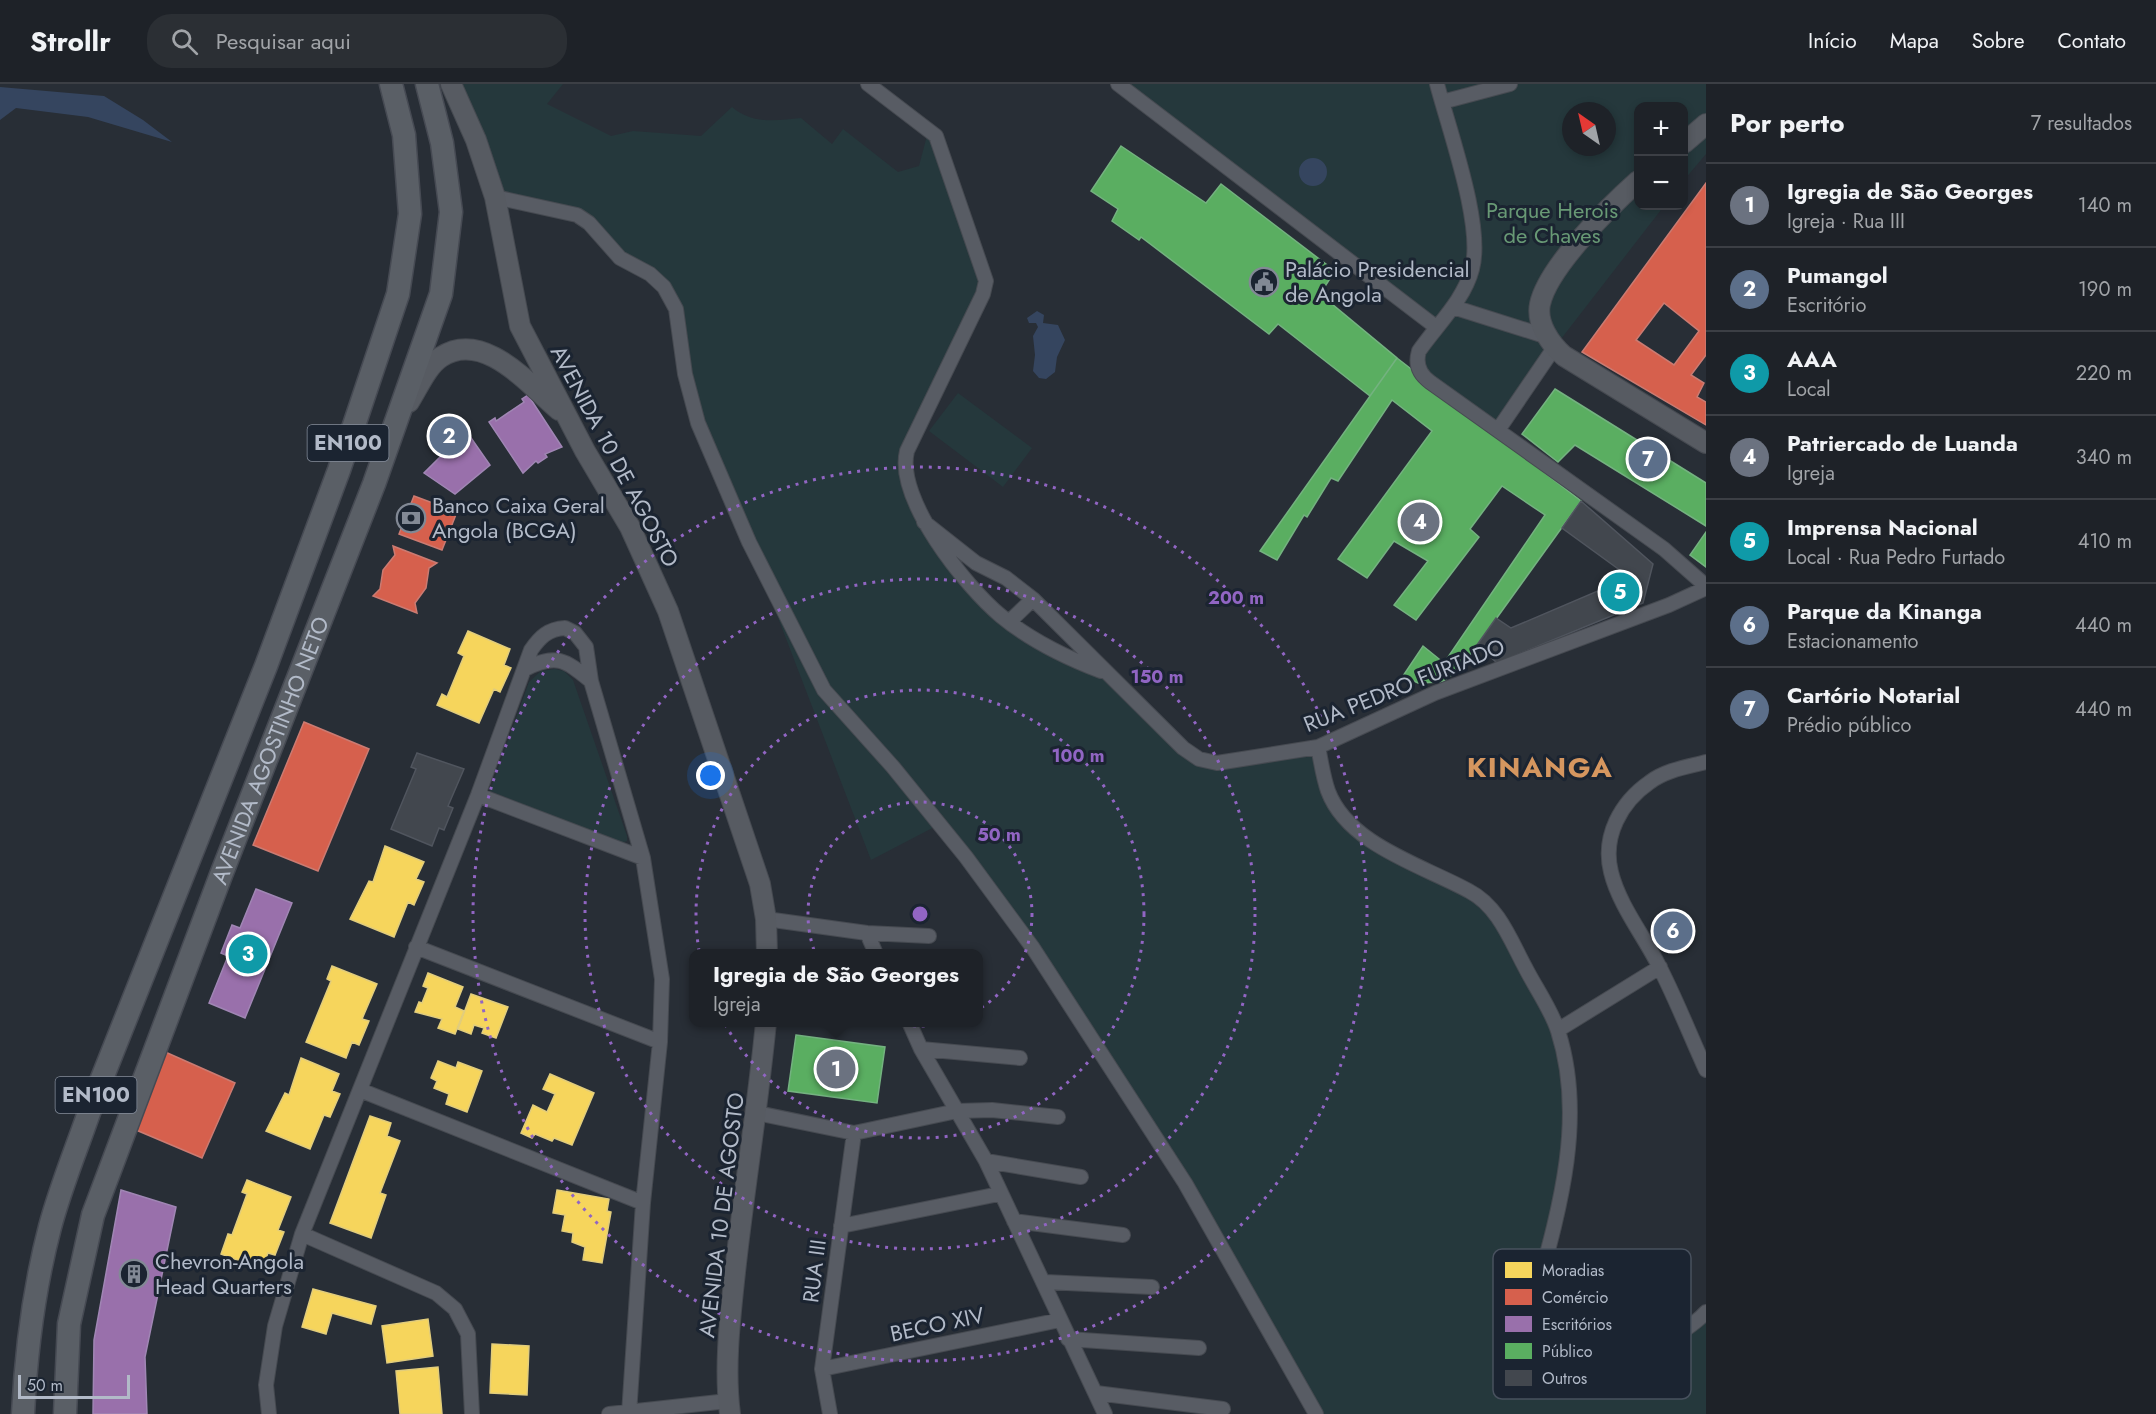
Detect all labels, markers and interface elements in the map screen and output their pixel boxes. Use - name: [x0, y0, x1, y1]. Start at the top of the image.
- search box: [147, 14, 567, 68]
- text: Strollr: [30, 21, 111, 62]
- icon: search: [168, 25, 201, 58]
- text: Pesquisar aqui: [216, 25, 351, 57]
- text: Início: [1808, 26, 1857, 56]
- text: Mapa: [1890, 26, 1939, 56]
- text: Sobre: [1972, 26, 2024, 56]
- text: Contato: [2057, 26, 2126, 56]
- north arrow: [1562, 102, 1616, 156]
- map controls: [1634, 102, 1688, 210]
- button: +: [1634, 102, 1688, 156]
- text: Por perto: [1730, 104, 1844, 142]
- text: 7 resultados: [2031, 109, 2132, 138]
- button: −: [1634, 156, 1688, 210]
- text: Igregia de São Georges: [1787, 175, 2033, 207]
- text: 1: [1744, 191, 1755, 220]
- text: 140 m: [2078, 191, 2132, 220]
- park label: Parque Herois de Chaves: [1486, 194, 1618, 251]
- text: Igreja · Rua III: [1787, 207, 1905, 236]
- place label: Palácio Presidencial de Angola: [1285, 253, 1470, 310]
- text: Pumangol: [1787, 259, 1888, 291]
- public building icon: Palácio Presidencial de Angola: [1248, 266, 1280, 298]
- text: 2: [1743, 275, 1756, 304]
- text: 190 m: [2078, 275, 2132, 304]
- text: Escritório: [1787, 291, 1866, 320]
- street label: AVENIDA 10 DE AGOSTO: [543, 339, 687, 573]
- text: AAA: [1787, 343, 1837, 375]
- text: 3: [1743, 359, 1756, 388]
- text: 220 m: [2076, 359, 2132, 388]
- text: Local: [1787, 375, 1831, 404]
- pin: 2: [430, 414, 468, 458]
- road number: EN100: [308, 425, 388, 461]
- text: Patriercado de Luanda: [1787, 427, 2018, 459]
- pin: 7: [1628, 436, 1668, 482]
- text: 4: [1743, 443, 1756, 472]
- text: 340 m: [2076, 443, 2132, 472]
- text: Igreja: [1787, 459, 1835, 488]
- place label: Banco Caixa Geral Angola (BCGA): [432, 489, 605, 546]
- pin: 4: [1400, 500, 1440, 544]
- bank icon: Banco Caixa Geral Angola (BCGA): [395, 502, 427, 534]
- text: Imprensa Nacional: [1787, 511, 1978, 543]
- text: 5: [1743, 527, 1756, 556]
- text: 410 m: [2078, 527, 2132, 556]
- text: Local · Rua Pedro Furtado: [1787, 543, 2005, 572]
- pin: 5: [1600, 570, 1640, 614]
- text: 200 m: [1208, 585, 1264, 611]
- text: Parque da Kinanga: [1787, 595, 1982, 627]
- street label: AVENIDA AGOSTINHO NETO: [203, 611, 337, 889]
- text: 6: [1743, 611, 1756, 640]
- text: 440 m: [2075, 611, 2132, 640]
- text: Estacionamento: [1787, 627, 1918, 656]
- street label: RUA PEDRO FURTADO: [1299, 630, 1509, 740]
- text: 150 m: [1131, 664, 1183, 690]
- text: Cartório Notarial: [1787, 679, 1960, 711]
- text: 7: [1743, 695, 1756, 724]
- text: 440 m: [2075, 695, 2132, 724]
- text: Prédio público: [1787, 711, 1912, 740]
- text: 100 m: [1051, 743, 1105, 769]
- district label: KINANGA: [1467, 747, 1613, 788]
- your location: [696, 761, 725, 790]
- text: 50 m: [977, 822, 1021, 848]
- centre of rings: [910, 904, 930, 924]
- pin: 6: [1654, 908, 1692, 954]
- pin: 3: [228, 932, 268, 976]
- popup: [689, 949, 983, 1027]
- text: Igregia de São Georges: [713, 958, 959, 990]
- text: Igreja: [713, 990, 761, 1019]
- pin: 1: [816, 1046, 856, 1092]
- road number: EN100: [56, 1077, 136, 1113]
- street label: AVENIDA 10 DE AGOSTO: [690, 1090, 752, 1340]
- street label: RUA III: [794, 1238, 834, 1304]
- place label: Chevron-Angola Head Quarters: [155, 1245, 304, 1302]
- legend: [1493, 1249, 1691, 1399]
- building icon: Chevron-Angola Head Quarters: [118, 1258, 150, 1290]
- text: Moradias: [1542, 1259, 1604, 1282]
- text: Comércio: [1542, 1286, 1608, 1309]
- street label: BECO XIV: [887, 1298, 988, 1350]
- text: Escritórios: [1542, 1313, 1612, 1336]
- text: Público: [1542, 1340, 1593, 1363]
- text: Outros: [1542, 1367, 1587, 1390]
- scale bar: [18, 1372, 130, 1400]
- text: 50 m: [27, 1374, 63, 1397]

